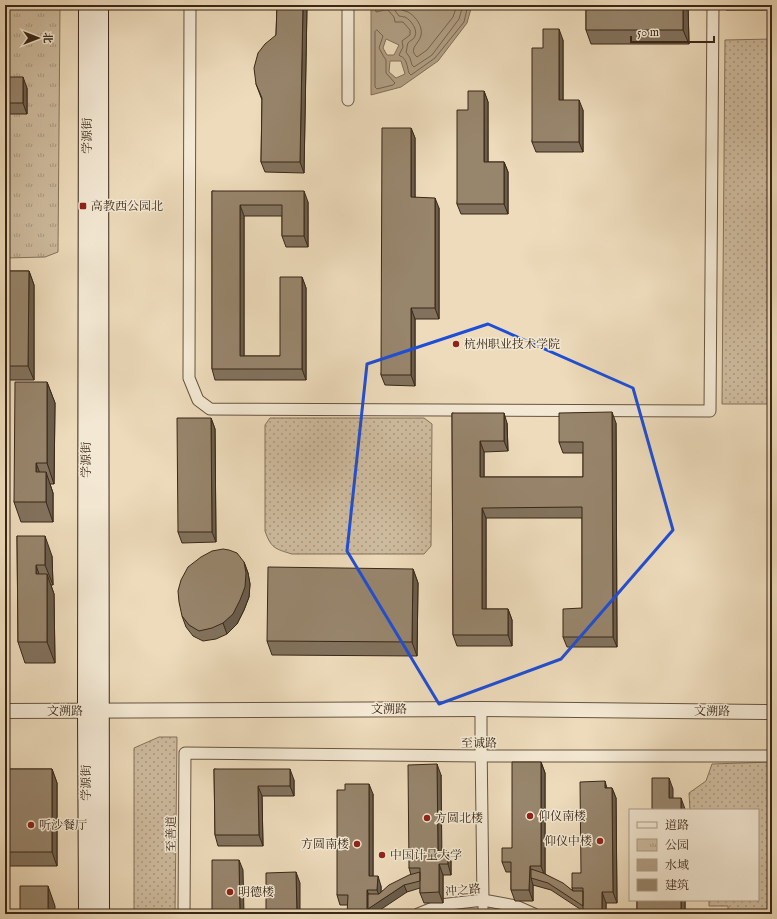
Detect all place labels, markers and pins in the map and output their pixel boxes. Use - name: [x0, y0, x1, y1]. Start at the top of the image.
- place label: 高教西公园北: [91, 199, 163, 214]
- marker: 高教西公园北: [78, 201, 88, 211]
- place label: 杭州职业技术学院: [464, 337, 560, 352]
- marker: 杭州职业技术学院: [451, 339, 461, 349]
- place label: 仰仪南楼: [538, 809, 586, 824]
- place label: 方圆北楼: [435, 811, 483, 826]
- marker: 仰仪南楼: [525, 811, 535, 821]
- marker: 方圆北楼: [422, 813, 432, 823]
- place label: 听沙餐厅: [39, 818, 87, 833]
- marker: 听沙餐厅: [26, 820, 36, 830]
- place label: 仰仪中楼: [544, 834, 592, 849]
- marker: 仰仪中楼: [595, 836, 605, 846]
- place label: 方圆南楼: [301, 837, 349, 852]
- marker: 方圆南楼: [352, 839, 362, 849]
- place label: 中国计量大学: [390, 848, 462, 863]
- marker: 中国计量大学: [377, 850, 387, 860]
- place label: 明德楼: [238, 885, 274, 900]
- marker: 明德楼: [225, 887, 235, 897]

